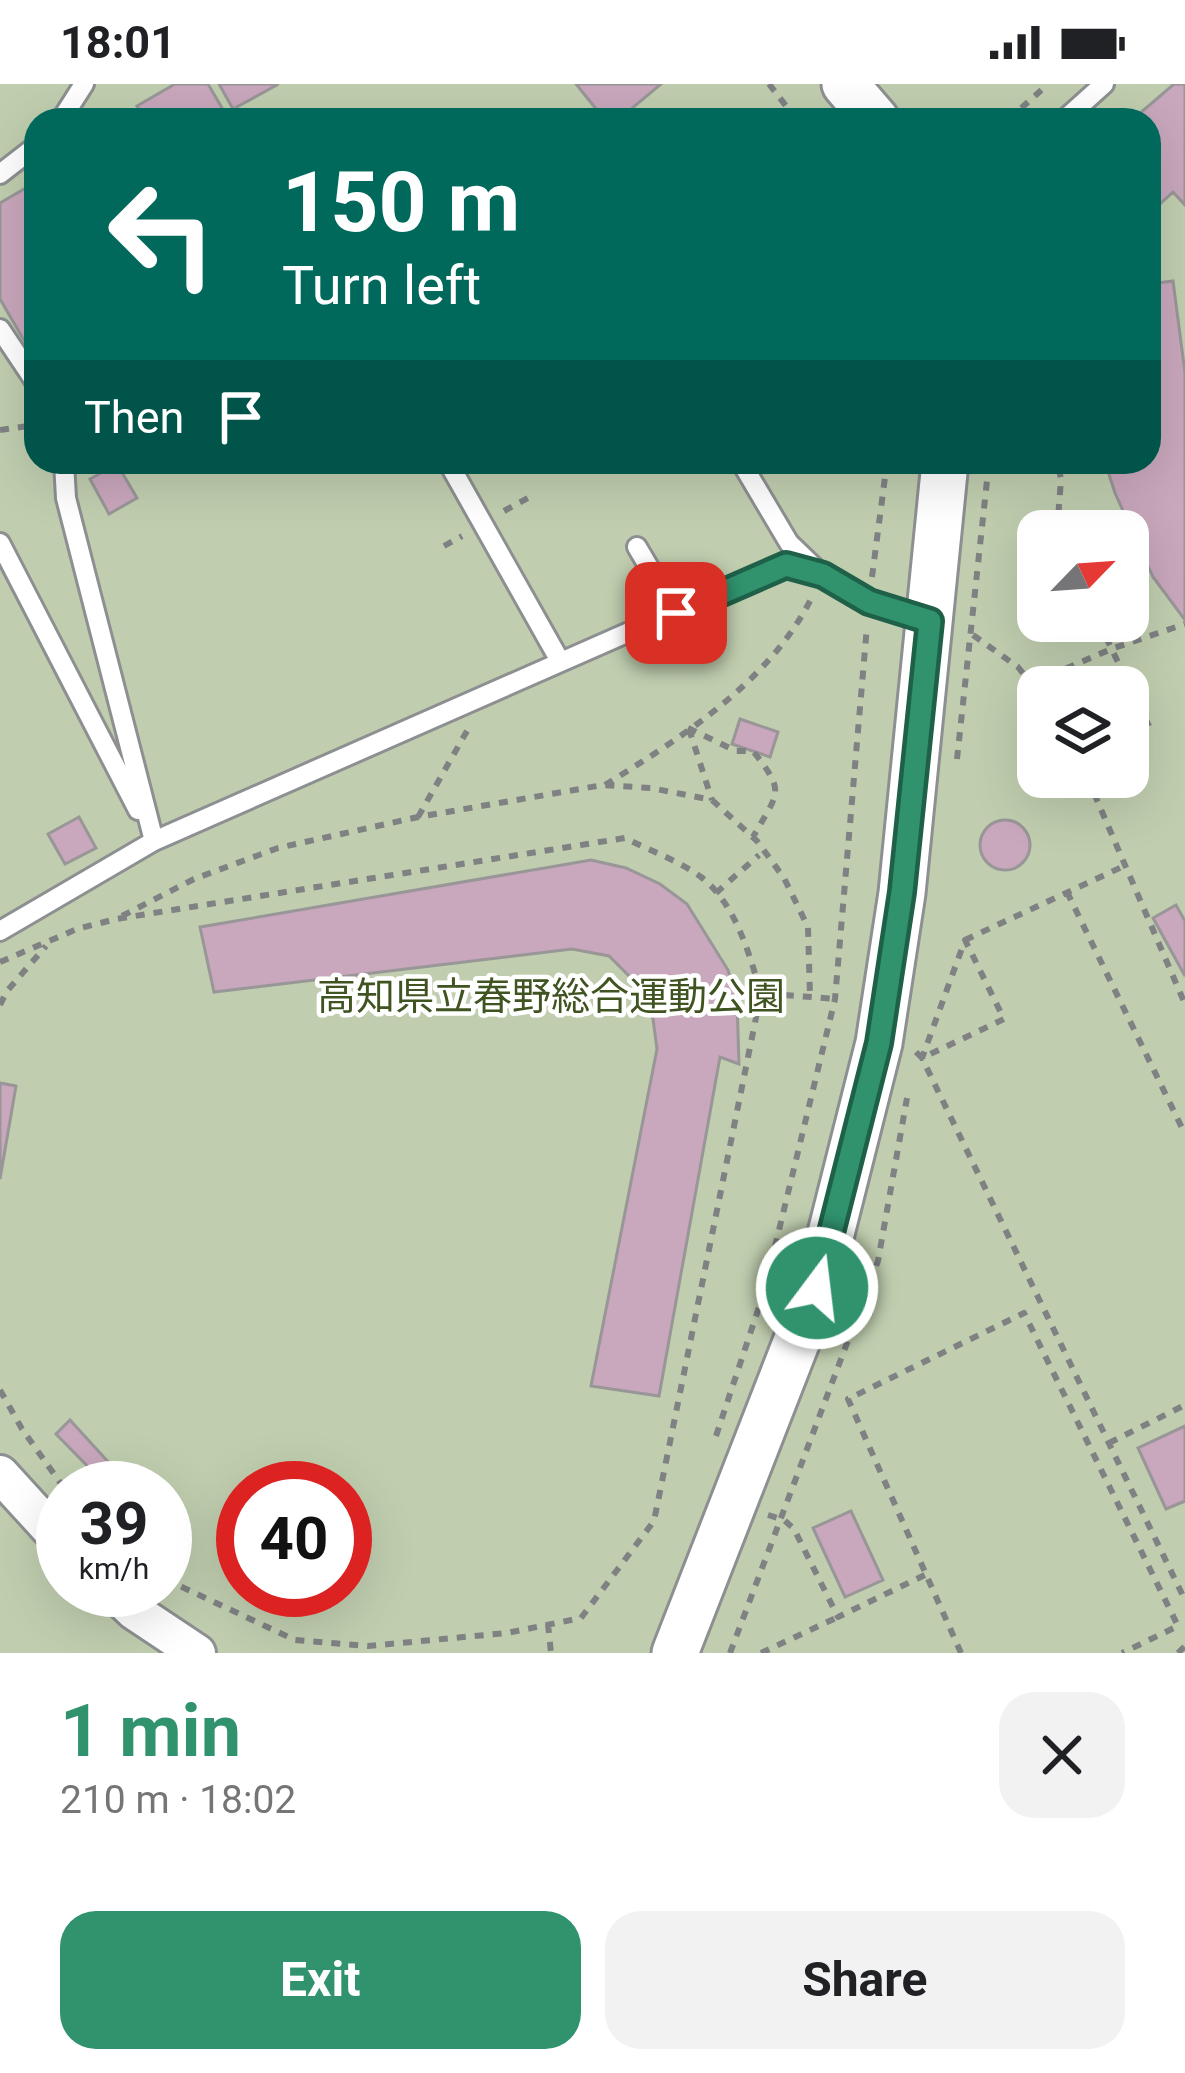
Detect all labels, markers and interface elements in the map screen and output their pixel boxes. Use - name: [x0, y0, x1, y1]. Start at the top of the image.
- text: 18:01: [60, 16, 176, 69]
- text: 150 m: [282, 153, 520, 252]
- icon: left: [84, 156, 240, 312]
- text: Turn left: [282, 254, 481, 317]
- icon: arrive: [208, 384, 274, 450]
- text: Then: [84, 391, 184, 444]
- north arrow: [1017, 510, 1149, 642]
- map controls: [1017, 510, 1149, 798]
- pin: [625, 562, 727, 664]
- icon: arrive: [643, 580, 709, 646]
- button: layers: [1017, 666, 1149, 798]
- park label: 高知県立春野総合運動公園: [317, 974, 785, 1020]
- position arrow: [754, 1225, 880, 1351]
- speed limit sign: 40: [216, 1461, 372, 1617]
- text: 39: [80, 1488, 148, 1559]
- text: km/h: [79, 1551, 149, 1586]
- text: 1 min: [60, 1689, 241, 1774]
- button: close: [999, 1692, 1125, 1818]
- text: 210 m · 18:02: [60, 1777, 296, 1823]
- button: Exit: [60, 1911, 581, 2049]
- button: Share: [605, 1911, 1125, 2049]

